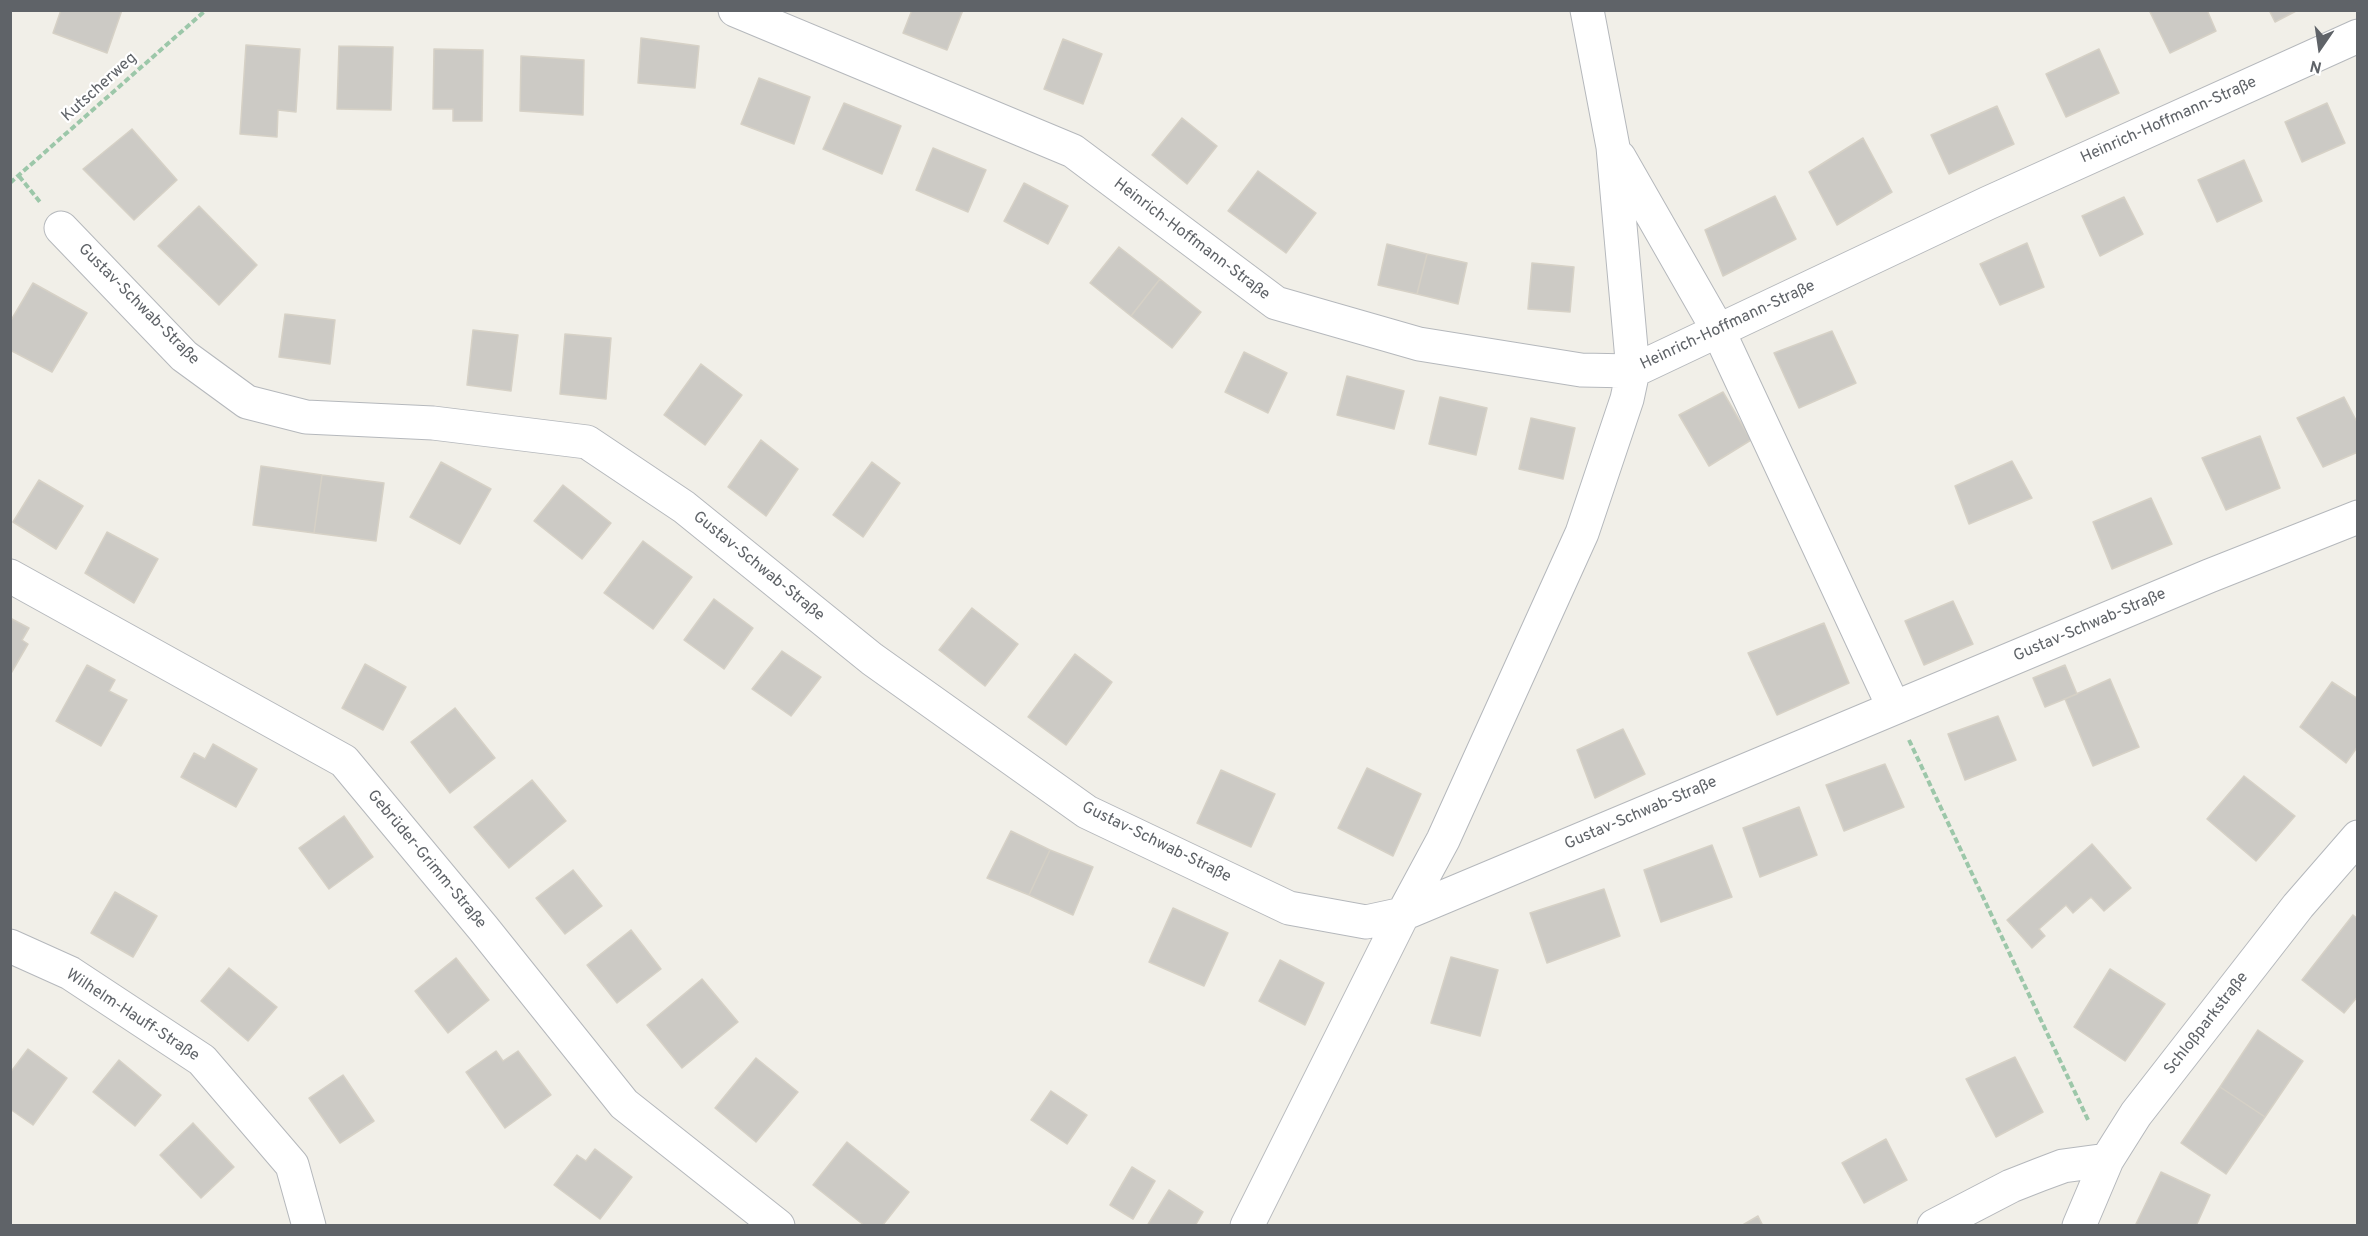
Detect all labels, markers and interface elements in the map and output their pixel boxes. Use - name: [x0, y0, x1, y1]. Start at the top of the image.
- north arrow: [2290, 18, 2350, 78]
- street label: Kutscherweg: [59, 49, 141, 127]
- text: N: [2308, 55, 2324, 77]
- street label: Heinrich-Hoffmann-Straße: [2078, 73, 2260, 169]
- street label: Heinrich-Hoffmann-Straße: [1109, 175, 1273, 305]
- street label: Gustav-Schwab-Straße: [73, 240, 203, 370]
- street label: Heinrich-Hoffmann-Straße: [1638, 277, 1818, 375]
- street label: Gustav-Schwab-Straße: [688, 508, 828, 626]
- street label: Gustav-Schwab-Straße: [2011, 585, 2169, 667]
- street label: Gustav-Schwab-Straße: [1562, 773, 1720, 855]
- street label: Gebrüder-Grimm-Straße: [362, 787, 490, 933]
- street label: Gustav-Schwab-Straße: [1078, 798, 1234, 888]
- street label: Wilhelm-Hauff-Straße: [62, 966, 202, 1066]
- street label: Schloßparkstraße: [2161, 969, 2253, 1079]

